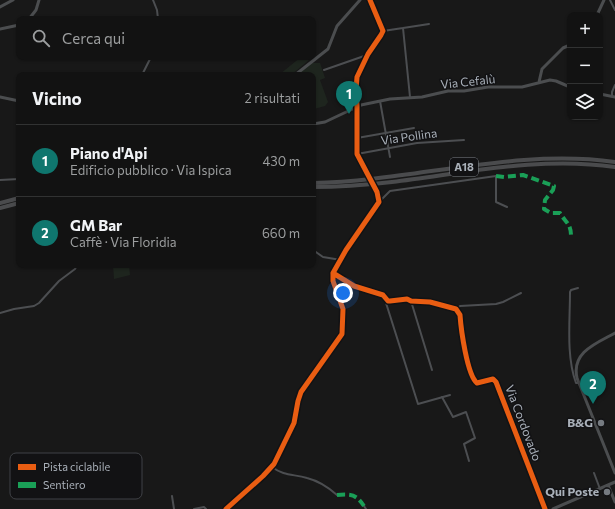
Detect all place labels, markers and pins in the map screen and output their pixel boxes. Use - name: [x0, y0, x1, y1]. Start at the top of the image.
- pin: 1: [336, 81, 362, 114]
- pin: 2: [580, 371, 606, 404]
- place label: B&G: [567, 415, 593, 429]
- marker: B&G: [596, 418, 606, 428]
- place label: Qui Poste: [545, 484, 599, 498]
- marker: Qui Poste: [602, 487, 612, 497]

